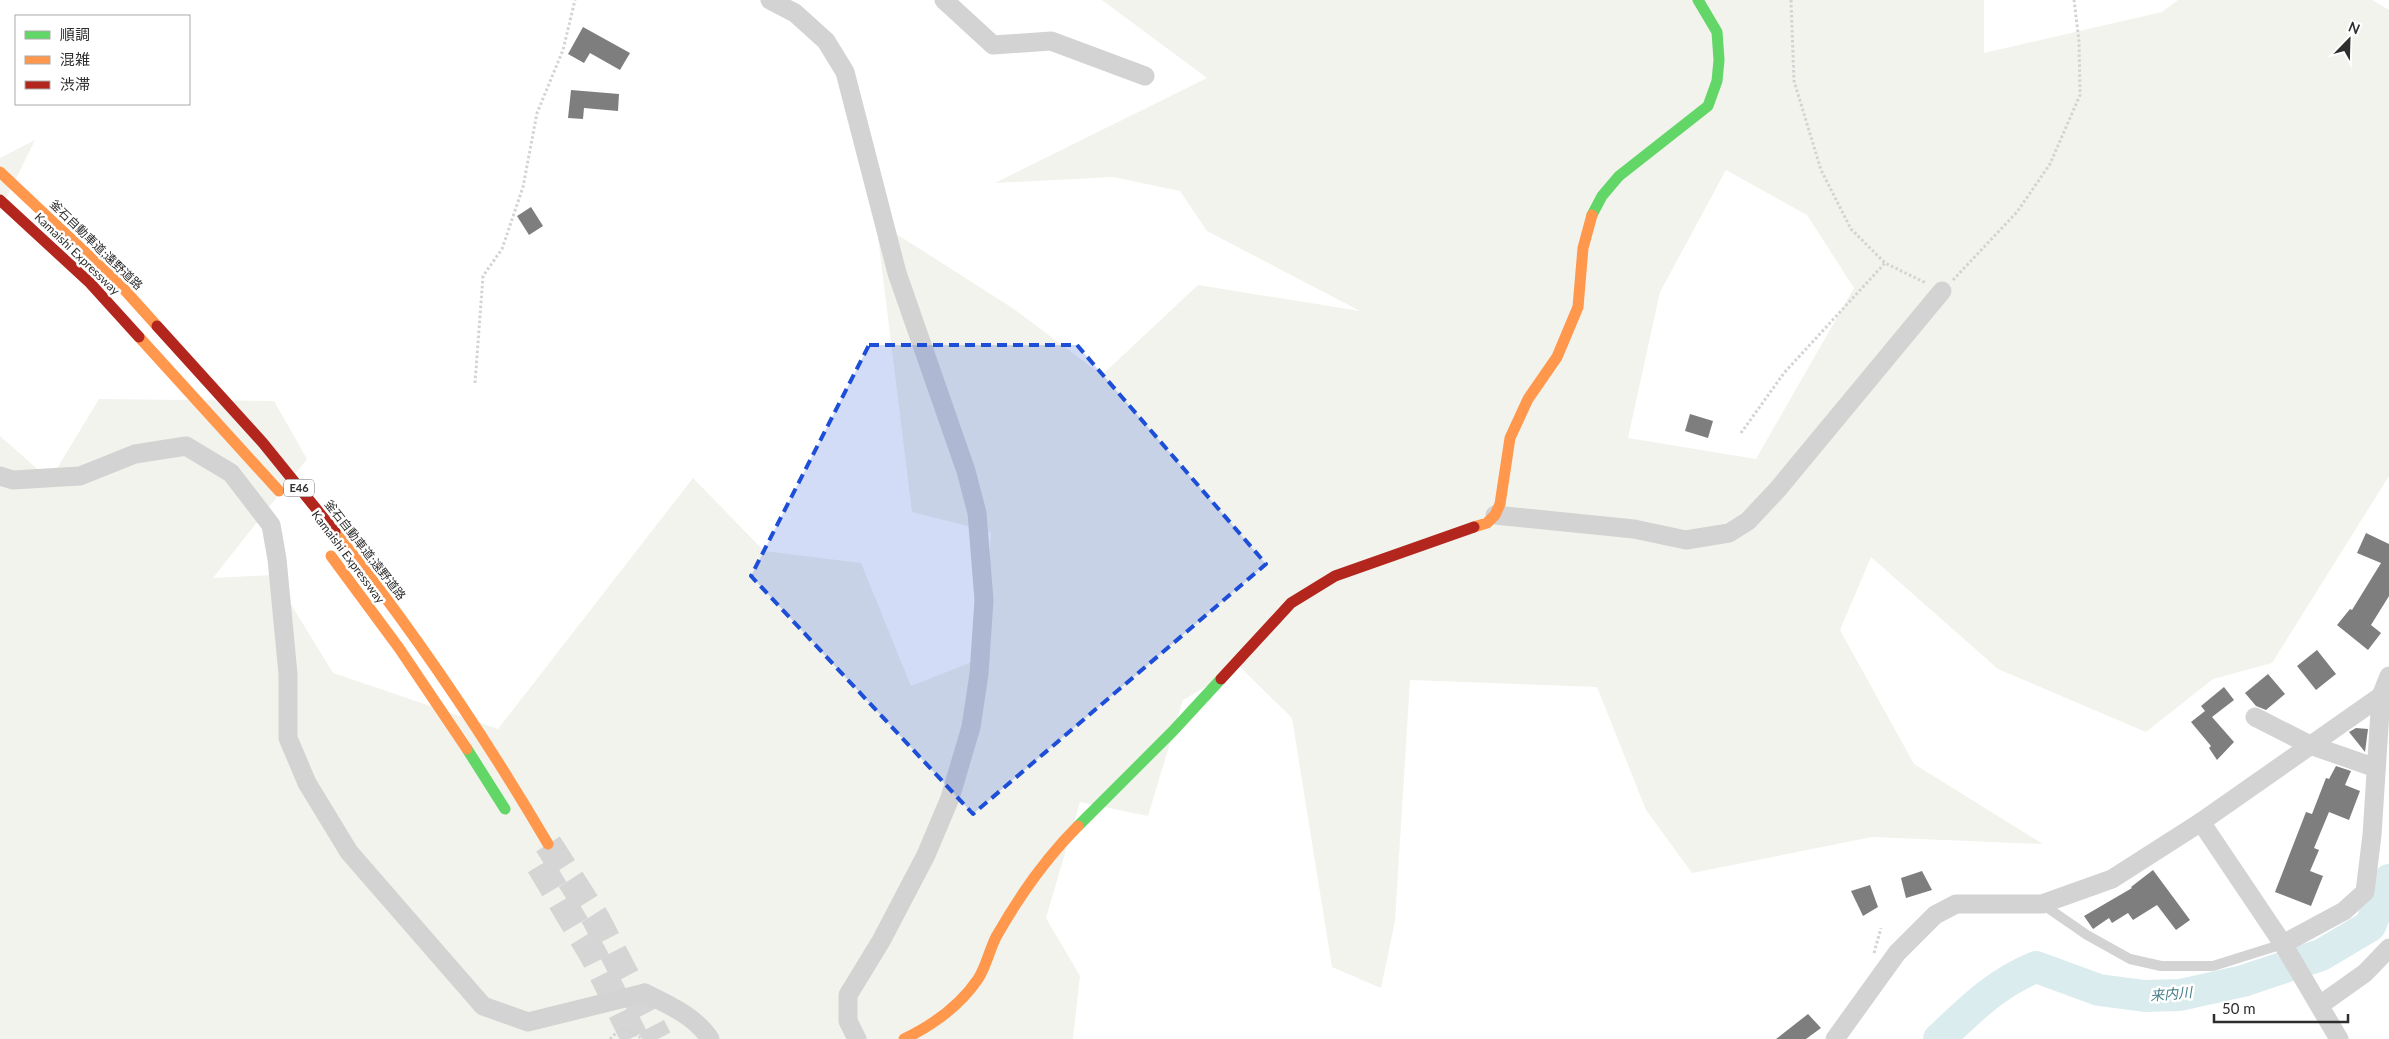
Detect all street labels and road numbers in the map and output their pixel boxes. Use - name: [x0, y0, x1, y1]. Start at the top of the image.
- street label: 釜石自動車道;遠野道路: [47, 196, 146, 293]
- street label: Kamaishi Expressway: [32, 209, 124, 299]
- road number: E46: [284, 479, 314, 496]
- street label: 釜石自動車道;遠野道路: [322, 497, 409, 603]
- street label: Kamaishi Expressway: [309, 507, 389, 607]

